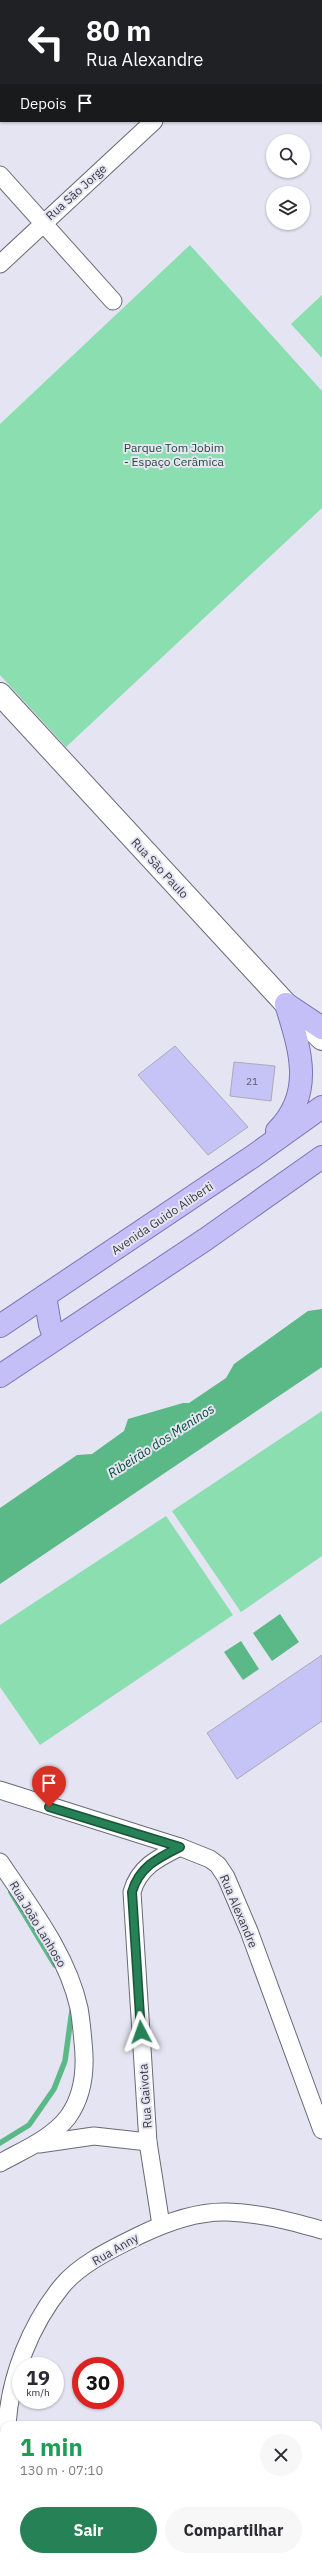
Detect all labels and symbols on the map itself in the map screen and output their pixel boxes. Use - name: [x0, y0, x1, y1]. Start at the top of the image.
- street label: Rua São Jorge: [43, 161, 110, 223]
- park label: Parque Tom Jobim - Espaço Cerâmica: [124, 440, 225, 469]
- street label: Rua São Paulo: [128, 835, 192, 901]
- house number: 21: [246, 1075, 258, 1088]
- street label: Avenida Guido Aliberti: [108, 1178, 216, 1258]
- water label: Ribeirão dos Meninos: [105, 1400, 217, 1482]
- pin: [32, 1766, 66, 1807]
- street label: Rua Alexandre: [217, 1872, 261, 1950]
- street label: Rua João Lanhoso: [6, 1878, 70, 1970]
- position arrow: [120, 2011, 162, 2053]
- street label: Rua Gaivota: [135, 2063, 155, 2129]
- street label: Rua Anny: [89, 2230, 141, 2268]
- speed limit sign: 30: [72, 2357, 124, 2409]

